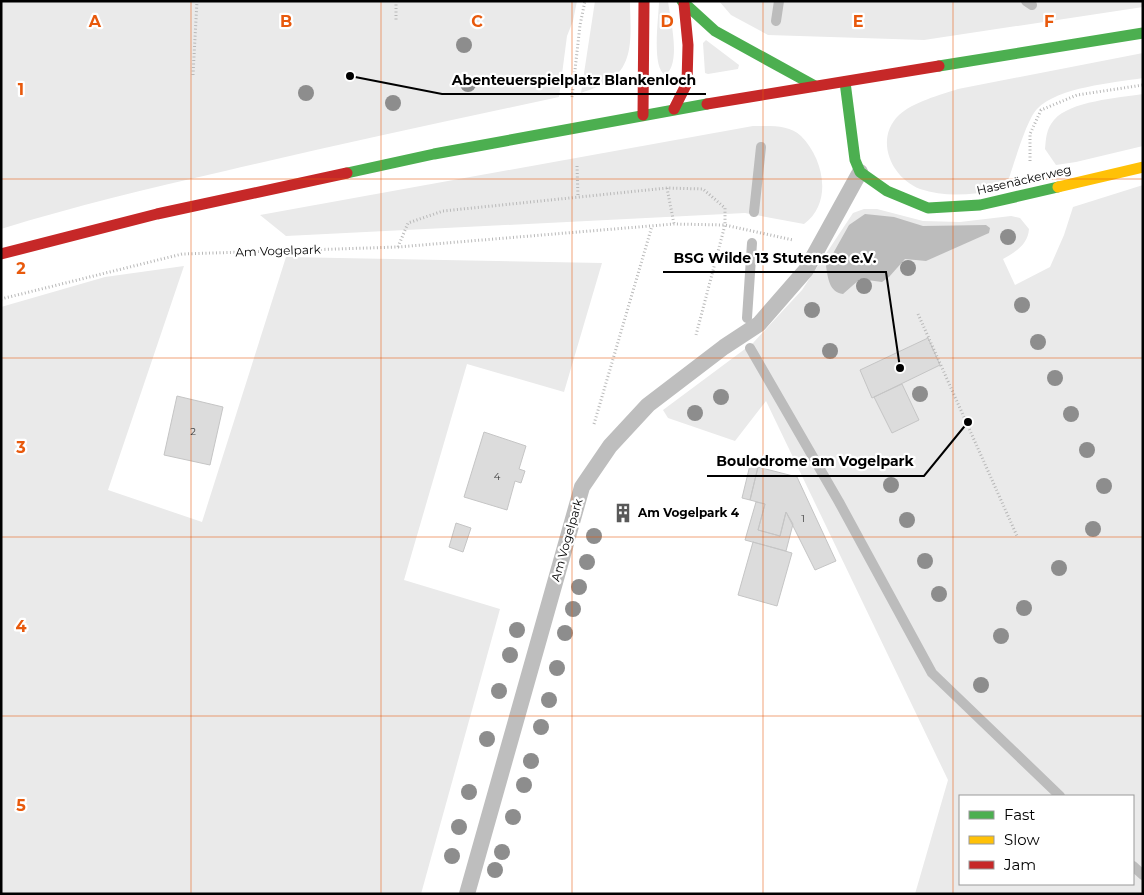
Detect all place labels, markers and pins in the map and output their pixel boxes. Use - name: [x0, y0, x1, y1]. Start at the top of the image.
- callout: Abenteuerspielplatz Blankenloch: [442, 65, 706, 94]
- callout: BSG Wilde 13 Stutensee e.V.: [663, 243, 886, 272]
- callout: Boulodrome am Vogelpark: [707, 447, 924, 476]
- building icon: Am Vogelpark 4: [612, 502, 634, 524]
- place label: Am Vogelpark 4: [637, 505, 740, 520]

